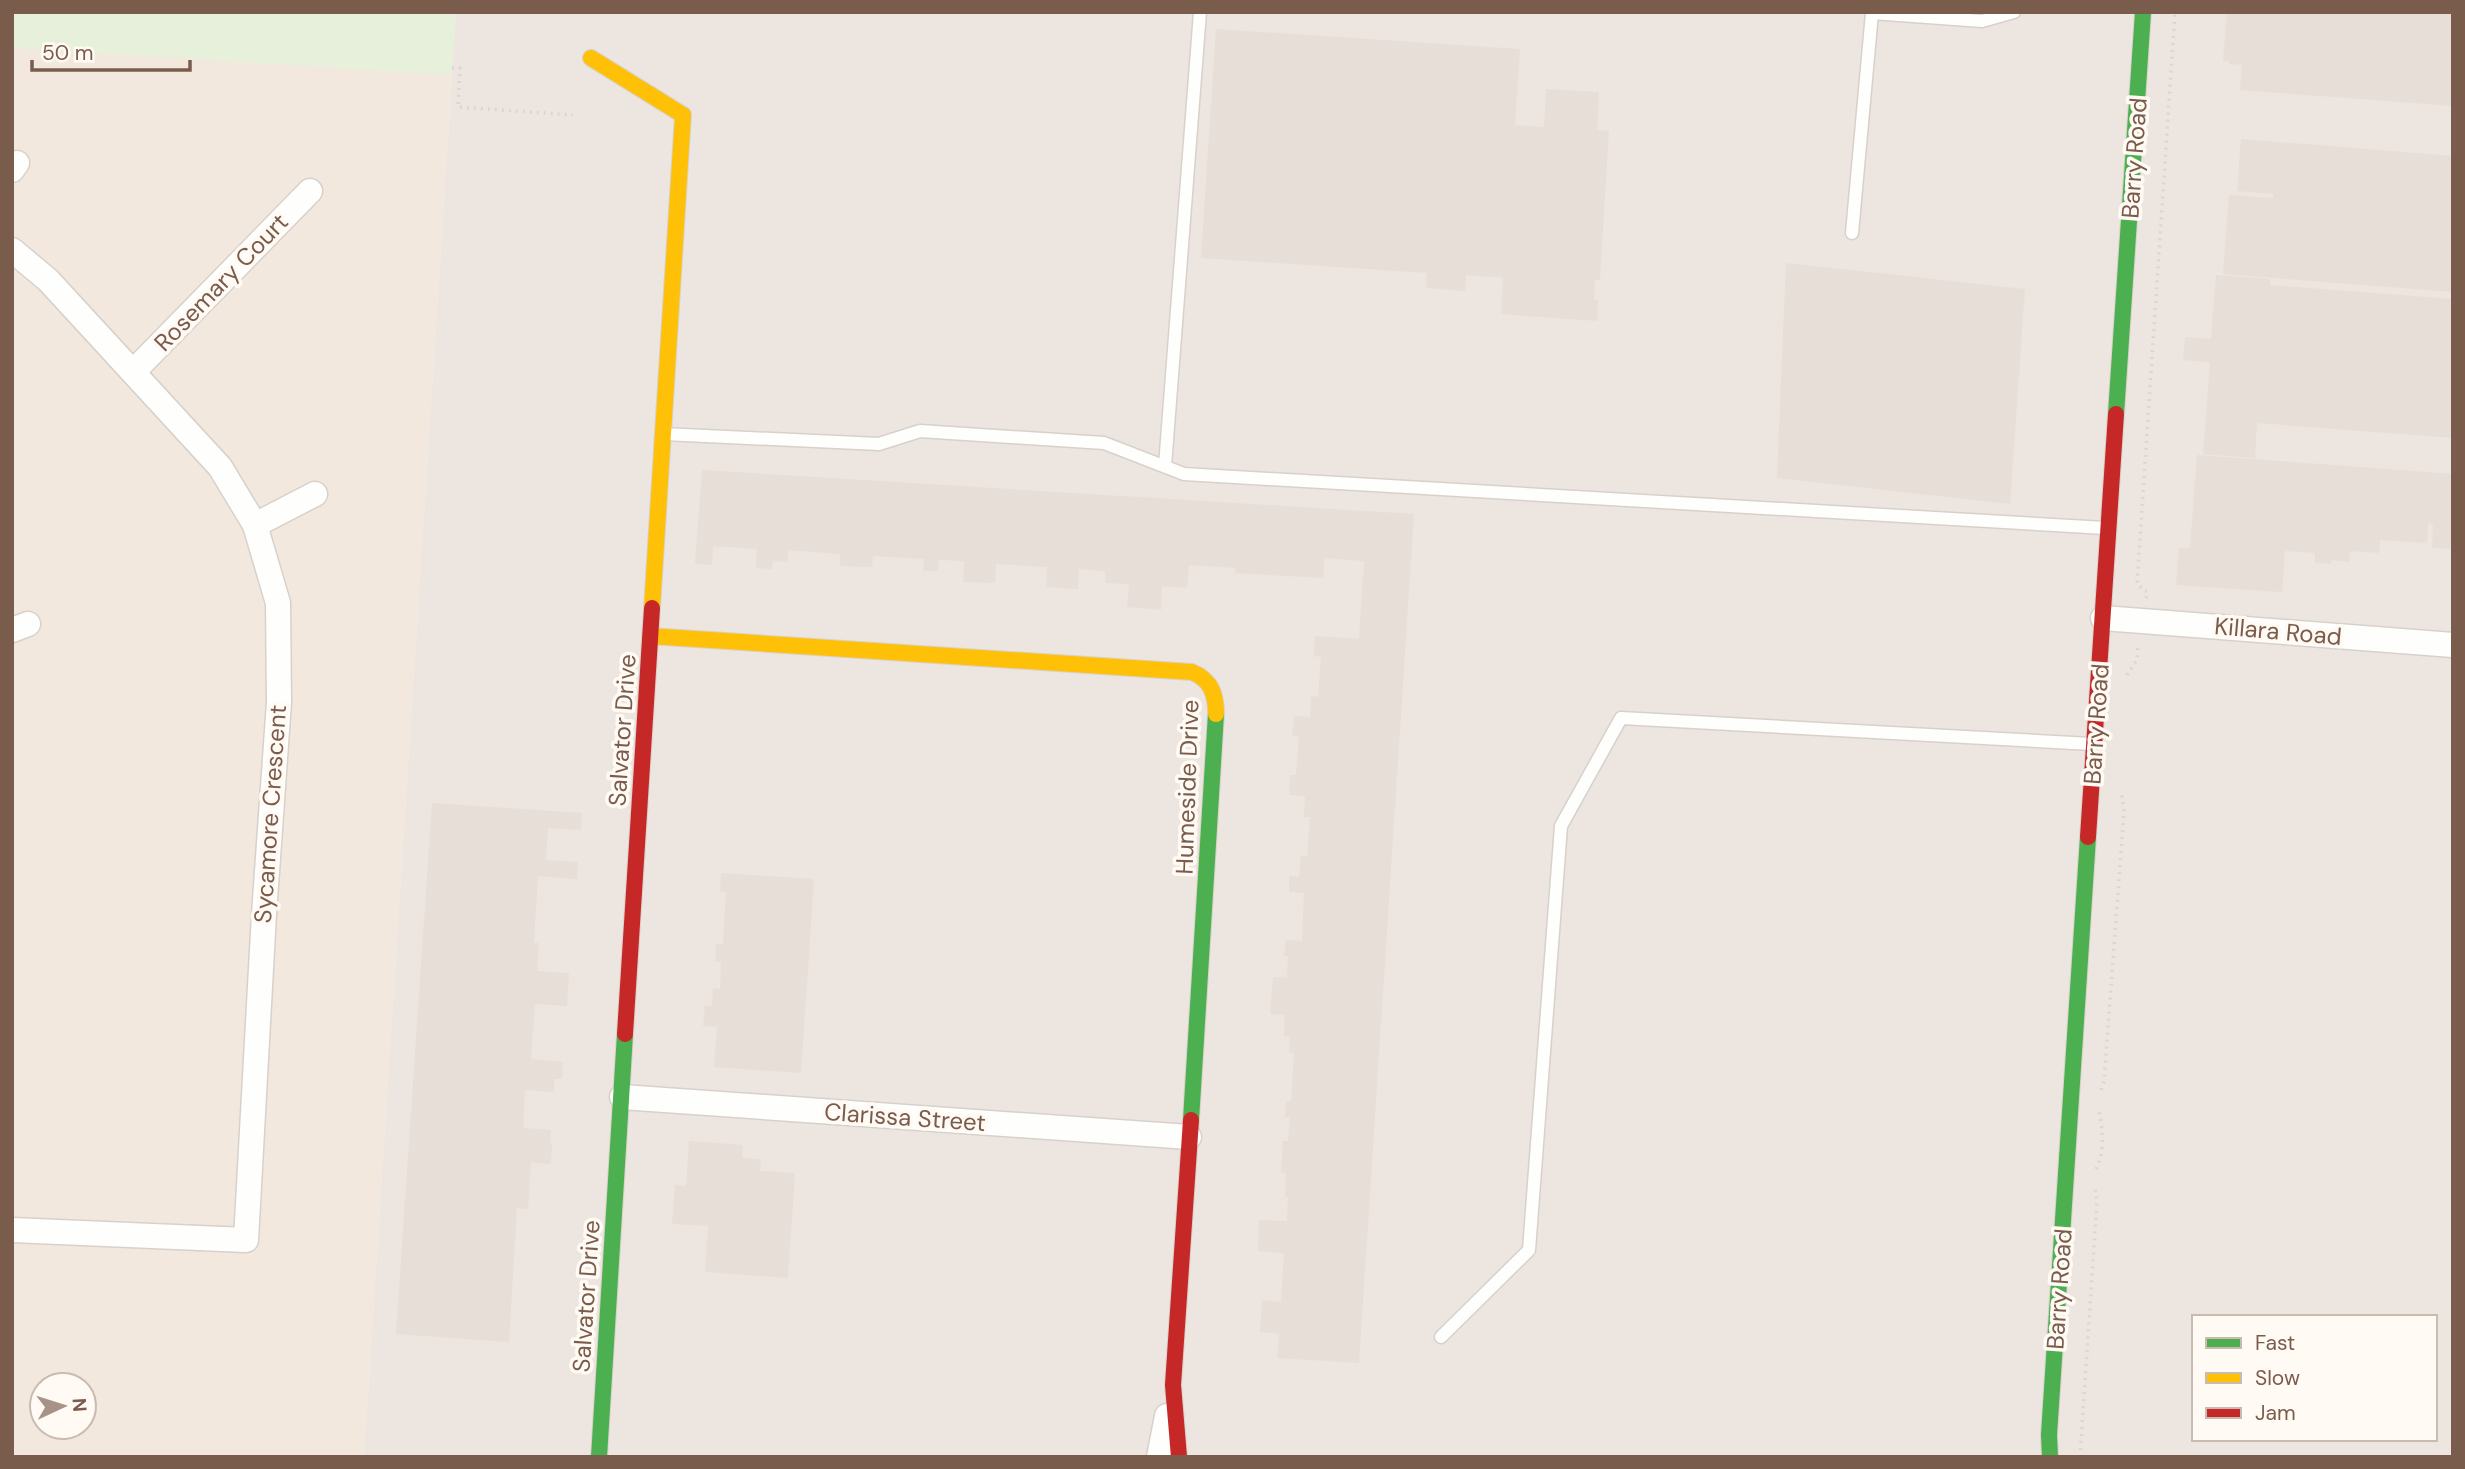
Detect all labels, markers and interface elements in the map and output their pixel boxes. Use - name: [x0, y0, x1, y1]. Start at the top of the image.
- scale bar: [32, 28, 189, 72]
- text: 50 m: [42, 39, 93, 67]
- street label: Barry Road: [2114, 97, 2154, 219]
- street label: Rosemary Court: [147, 206, 295, 358]
- street label: Killara Road: [2213, 610, 2343, 652]
- street label: Salvator Drive: [601, 653, 643, 807]
- street label: Barry Road: [2076, 663, 2116, 785]
- street label: Humeside Drive: [1168, 699, 1206, 875]
- street label: Sycamore Crescent: [247, 704, 293, 924]
- street label: Clarissa Street: [823, 1096, 987, 1138]
- street label: Salvator Drive: [565, 1219, 607, 1373]
- street label: Barry Road: [2039, 1228, 2079, 1350]
- legend: [2192, 1315, 2437, 1441]
- text: Fast: [2255, 1329, 2295, 1357]
- text: Slow: [2255, 1364, 2300, 1392]
- north arrow: [28, 1371, 98, 1441]
- text: N: [67, 1397, 92, 1413]
- text: Jam: [2255, 1399, 2296, 1427]

